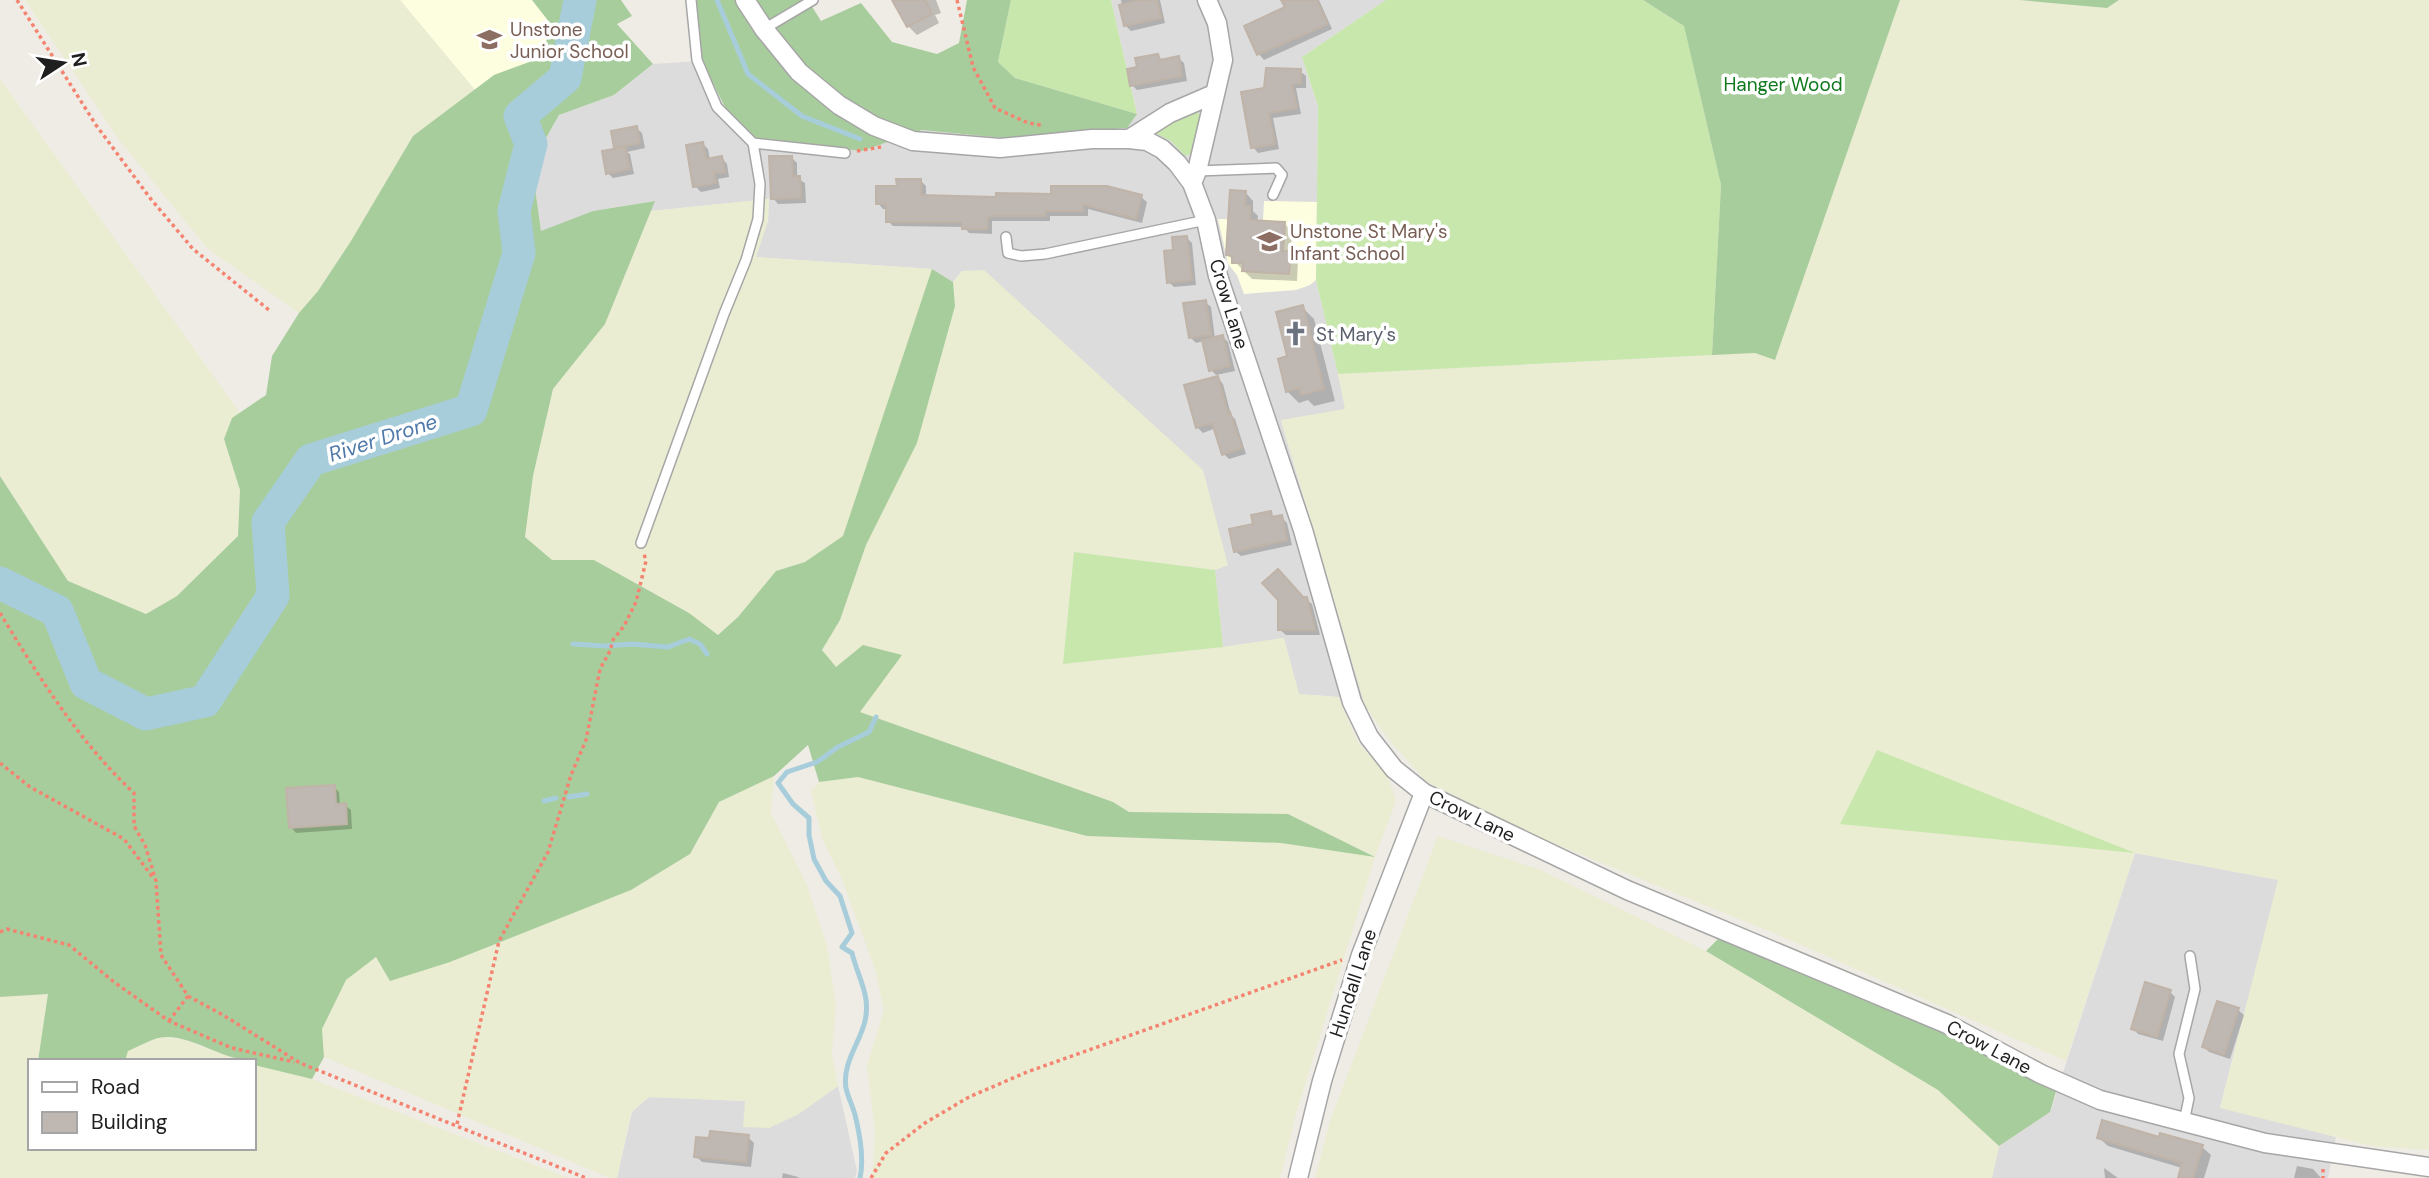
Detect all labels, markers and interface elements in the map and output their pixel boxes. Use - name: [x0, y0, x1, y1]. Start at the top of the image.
- place label: Unstone Junior School: [510, 17, 629, 64]
- school or university icon: Unstone Junior School: [476, 26, 504, 54]
- north arrow: [28, 28, 98, 98]
- text: N: [65, 50, 93, 69]
- park label: Hanger Wood: [1723, 72, 1843, 97]
- place label: Unstone St Mary's Infant School: [1290, 219, 1448, 266]
- school or university icon: Unstone St Mary's Infant School: [1256, 228, 1284, 256]
- street label: Crow Lane: [1203, 256, 1255, 352]
- church icon: St Mary's: [1282, 320, 1310, 348]
- place label: St Mary's: [1316, 322, 1396, 347]
- water label: River Drone: [325, 407, 441, 469]
- street label: Crow Lane: [1425, 784, 1519, 848]
- street label: Hundall Lane: [1324, 926, 1382, 1040]
- street label: Crow Lane: [1942, 1014, 2036, 1080]
- legend: [28, 1059, 256, 1150]
- text: Road: [91, 1073, 140, 1101]
- text: Building: [91, 1108, 168, 1136]

